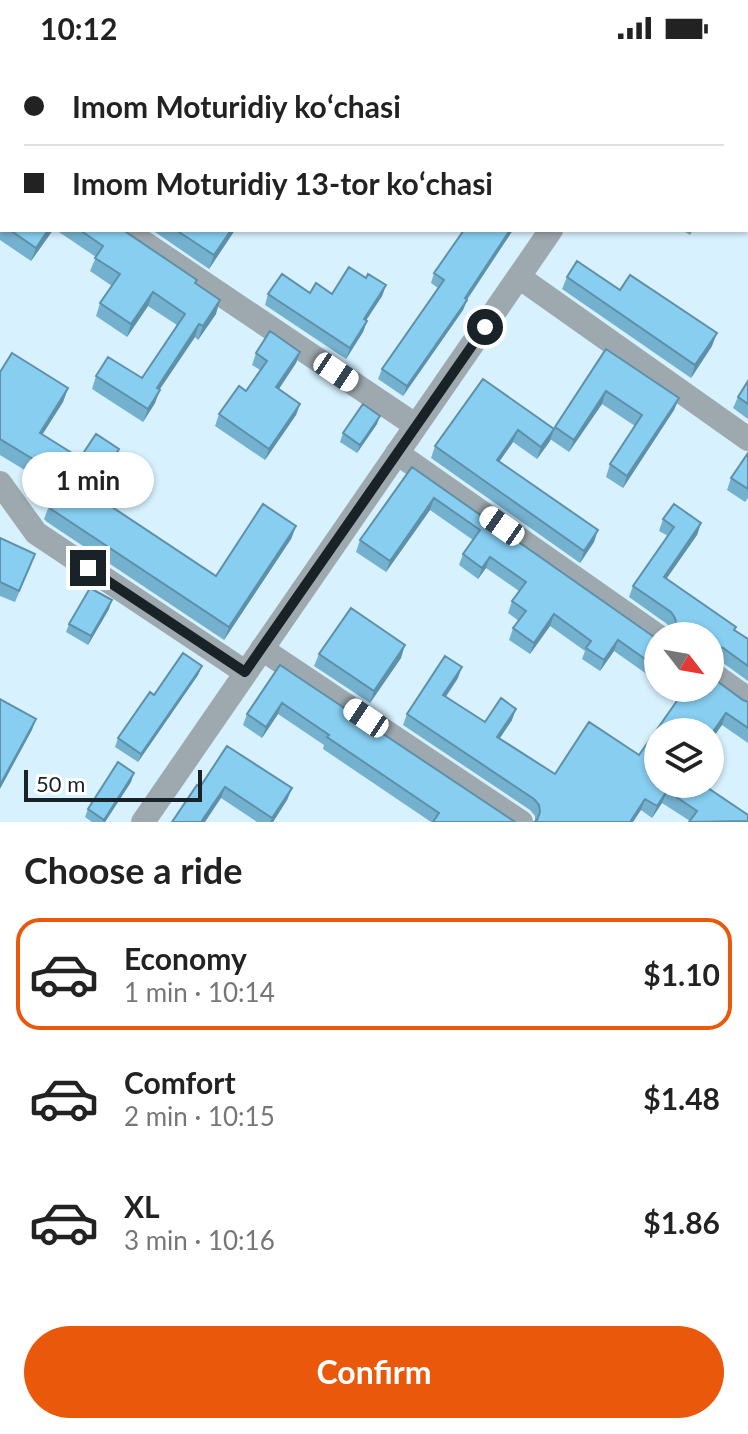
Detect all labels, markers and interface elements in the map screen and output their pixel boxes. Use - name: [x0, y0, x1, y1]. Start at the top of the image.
- text: 10:12: [40, 10, 117, 46]
- text: Imom Moturidiy koʻchasi: [72, 88, 401, 124]
- text: Imom Moturidiy 13-tor koʻchasi: [72, 165, 493, 201]
- route start: [467, 309, 503, 345]
- car: [309, 349, 363, 395]
- callout: 1 min: [22, 452, 154, 508]
- text: 1 min: [56, 464, 120, 496]
- car: [475, 502, 529, 550]
- route end: [70, 550, 106, 586]
- north arrow: [644, 622, 724, 702]
- map controls: [644, 622, 724, 798]
- car: [339, 695, 393, 741]
- button: layers: [644, 718, 724, 798]
- scale bar: [24, 766, 202, 802]
- text: 50 m: [36, 770, 85, 797]
- text: Choose a ride: [24, 848, 243, 892]
- icon: car: [28, 938, 100, 1010]
- text: Economy: [124, 940, 247, 976]
- text: $1.10: [643, 956, 720, 992]
- text: 1 min · 10:14: [124, 976, 275, 1008]
- icon: car: [28, 1062, 100, 1134]
- text: Comfort: [124, 1064, 236, 1100]
- text: $1.48: [643, 1080, 720, 1116]
- text: 2 min · 10:15: [124, 1100, 275, 1132]
- icon: car: [28, 1186, 100, 1258]
- text: XL: [124, 1188, 160, 1224]
- text: $1.86: [643, 1204, 720, 1240]
- text: 3 min · 10:16: [124, 1224, 275, 1256]
- button: Confirm: [24, 1326, 724, 1418]

